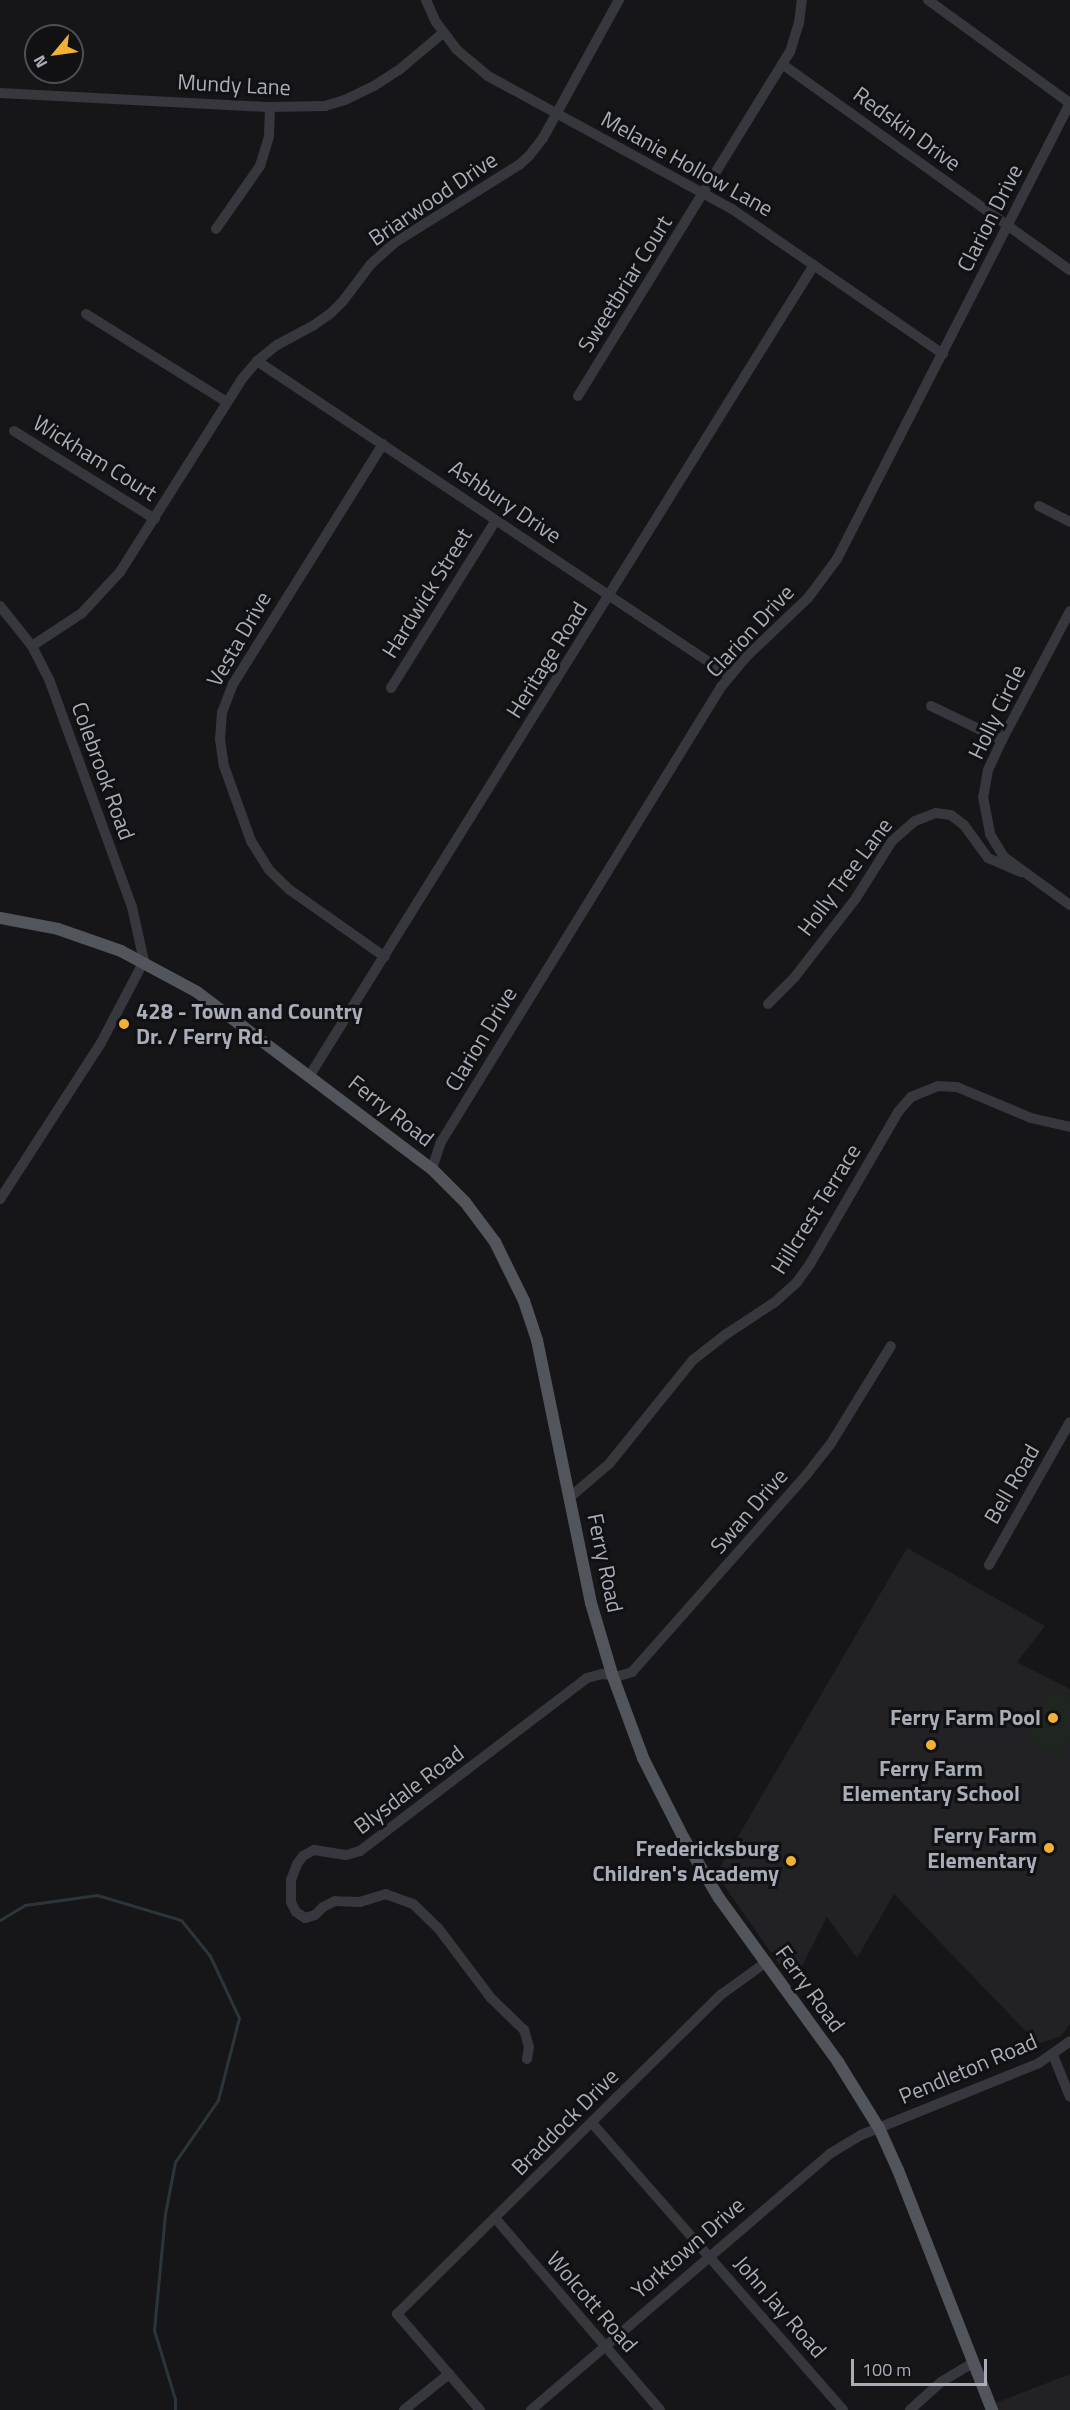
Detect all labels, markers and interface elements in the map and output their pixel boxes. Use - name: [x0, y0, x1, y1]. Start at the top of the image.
- north arrow: [24, 24, 84, 84]
- text: N: [27, 51, 53, 72]
- street label: Mundy Lane: [177, 69, 291, 101]
- street label: Redskin Drive: [848, 81, 966, 177]
- street label: Melanie Hollow Lane: [597, 106, 777, 222]
- street label: Briarwood Drive: [364, 146, 502, 252]
- street label: Clarion Drive: [952, 160, 1028, 276]
- street label: Sweetbriar Court: [572, 211, 678, 357]
- street label: Wickham Court: [28, 409, 162, 507]
- street label: Ashbury Drive: [444, 455, 566, 549]
- street label: Hardwick Street: [377, 523, 477, 663]
- street label: Clarion Drive: [700, 579, 800, 683]
- street label: Vesta Drive: [201, 587, 277, 691]
- street label: Heritage Road: [501, 597, 593, 723]
- street label: Holly Circle: [963, 660, 1031, 764]
- street label: Colebrook Road: [66, 698, 140, 844]
- street label: Holly Tree Lane: [792, 813, 898, 941]
- street label: Clarion Drive: [440, 982, 522, 1096]
- place label: 428 - Town and Country Dr. / Ferry Rd.: [136, 998, 363, 1050]
- marker: 428 - Town and Country Dr. / Ferry Rd.: [117, 1017, 131, 1031]
- street label: Ferry Road: [343, 1070, 439, 1152]
- street label: Hillcrest Terrace: [766, 1139, 866, 1279]
- street label: Bell Road: [979, 1440, 1045, 1528]
- street label: Swan Drive: [705, 1463, 793, 1559]
- street label: Ferry Road: [582, 1511, 628, 1615]
- place label: Ferry Farm Pool: [890, 1705, 1041, 1731]
- marker: Ferry Farm Pool: [1046, 1711, 1060, 1725]
- marker: Ferry Farm Elementary School: [924, 1738, 938, 1752]
- street label: Blysdale Road: [349, 1740, 469, 1840]
- place label: Ferry Farm Elementary School: [842, 1755, 1020, 1807]
- place label: Ferry Farm Elementary: [927, 1822, 1037, 1874]
- place label: Fredericksburg Children's Academy: [593, 1835, 779, 1886]
- marker: Ferry Farm Elementary: [1042, 1841, 1056, 1855]
- marker: Fredericksburg Children's Academy: [784, 1854, 798, 1868]
- street label: Ferry Road: [770, 1941, 850, 2037]
- street label: Pendleton Road: [895, 2028, 1041, 2110]
- street label: Braddock Drive: [506, 2063, 624, 2181]
- street label: Yorktown Drive: [626, 2192, 750, 2304]
- street label: Wolcott Road: [541, 2246, 643, 2358]
- street label: John Jay Road: [728, 2251, 832, 2363]
- scale bar: [854, 2347, 990, 2385]
- text: 100 m: [862, 2356, 911, 2383]

